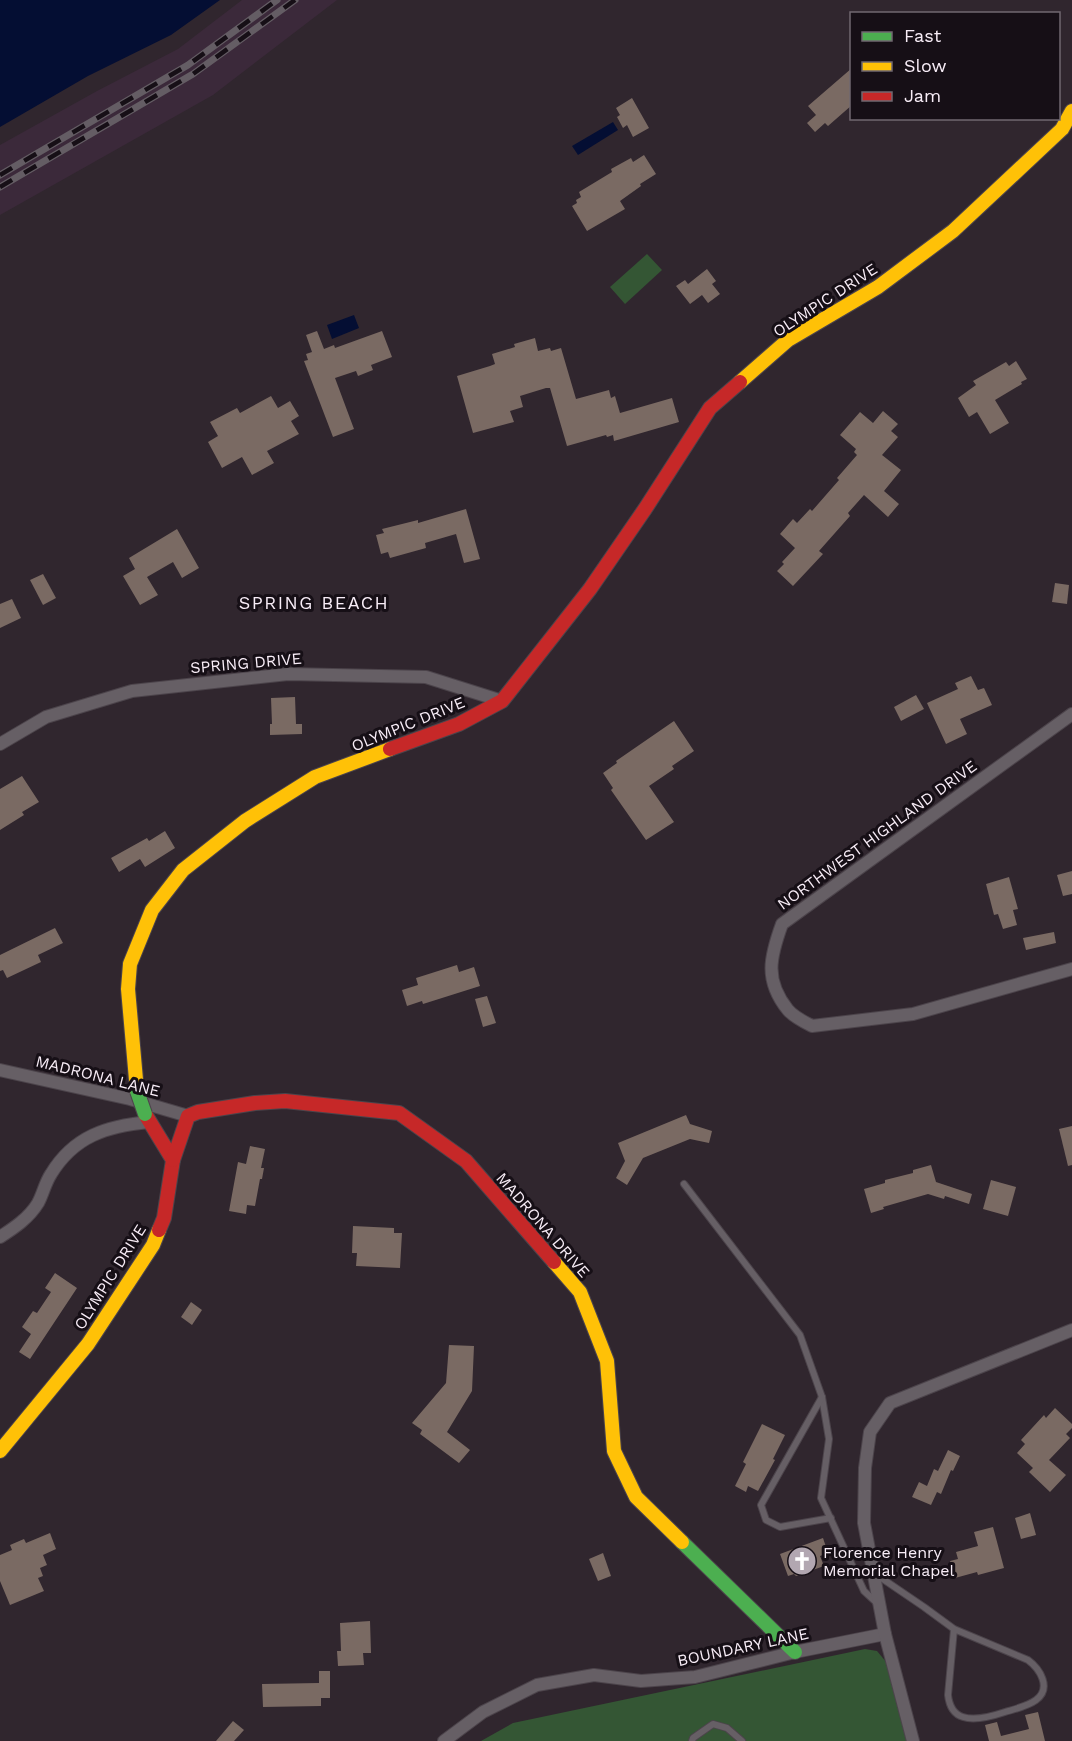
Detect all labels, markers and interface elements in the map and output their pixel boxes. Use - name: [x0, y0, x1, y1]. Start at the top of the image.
- legend: [850, 12, 1060, 120]
- text: Fast: [904, 25, 942, 46]
- text: Slow: [904, 55, 947, 76]
- text: Jam: [904, 85, 941, 106]
- street label: OLYMPIC DRIVE: [769, 259, 881, 341]
- district label: SPRING BEACH: [239, 592, 389, 613]
- street label: SPRING DRIVE: [190, 649, 302, 677]
- street label: OLYMPIC DRIVE: [349, 693, 467, 755]
- street label: NORTHWEST HIGHLAND DRIVE: [774, 756, 980, 914]
- street label: MADRONA LANE: [34, 1051, 162, 1101]
- street label: MADRONA DRIVE: [492, 1169, 594, 1281]
- street label: OLYMPIC DRIVE: [70, 1221, 150, 1333]
- place label: Florence Henry Memorial Chapel: [823, 1543, 954, 1580]
- church icon: Florence Henry Memorial Chapel: [786, 1545, 818, 1577]
- street label: BOUNDARY LANE: [676, 1624, 810, 1670]

